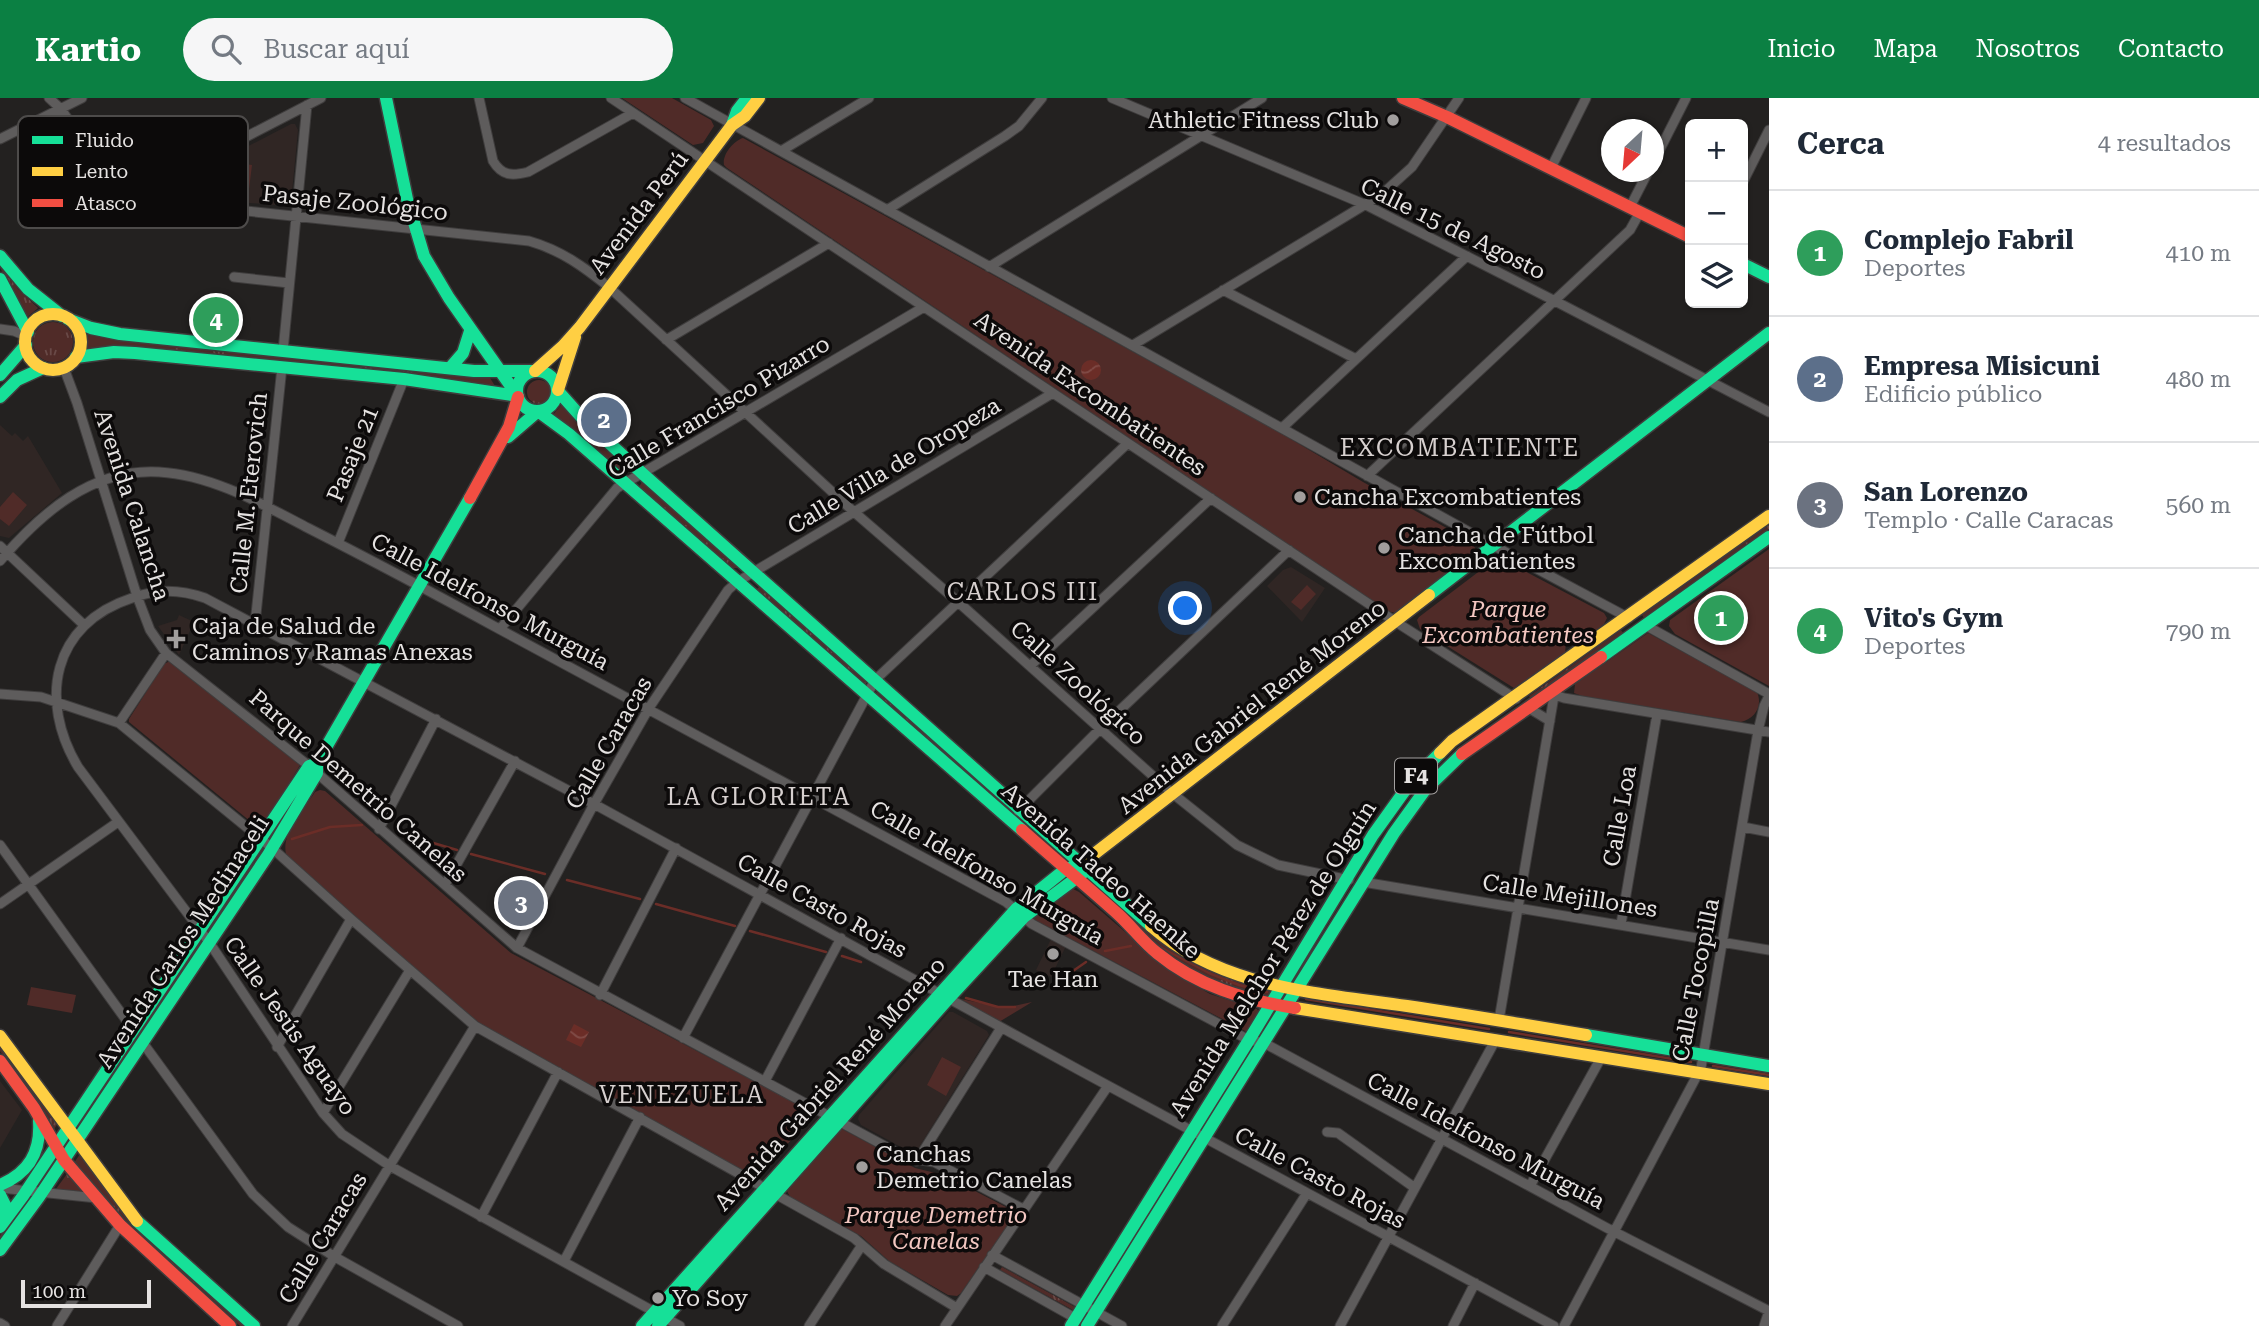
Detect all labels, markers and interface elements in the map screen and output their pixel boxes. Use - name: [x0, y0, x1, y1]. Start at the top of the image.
- search box: [183, 18, 673, 81]
- text: Kartio: [35, 30, 141, 69]
- icon: search: [207, 30, 245, 68]
- text: Buscar aquí: [263, 34, 410, 64]
- text: Inicio: [1767, 35, 1835, 63]
- text: Mapa: [1873, 35, 1938, 63]
- text: Nosotros: [1976, 35, 2080, 63]
- text: Contacto: [2118, 35, 2224, 63]
- place label: Athletic Fitness Club: [1148, 107, 1379, 134]
- marker: Athletic Fitness Club: [1385, 112, 1401, 128]
- legend: [18, 116, 248, 228]
- north arrow: [1601, 119, 1664, 182]
- map controls: [1685, 119, 1748, 308]
- button: +: [1685, 119, 1748, 182]
- text: Cerca: [1797, 126, 1884, 161]
- text: Fluido: [75, 129, 134, 152]
- text: 4 resultados: [2098, 130, 2231, 157]
- street label: Avenida Perú: [584, 146, 694, 280]
- text: Lento: [75, 160, 128, 183]
- street label: Calle 15 de Agosto: [1356, 172, 1550, 286]
- street label: Pasaje Zoológico: [261, 180, 449, 226]
- button: −: [1685, 182, 1748, 245]
- text: Atasco: [75, 192, 137, 215]
- text: Complejo Fabril: [1864, 225, 2074, 255]
- text: 1: [1814, 240, 1826, 267]
- text: 410 m: [2166, 240, 2231, 267]
- button: layers: [1685, 245, 1748, 308]
- text: Deportes: [1864, 255, 1965, 282]
- pin: 4: [193, 294, 239, 346]
- street label: Avenida Excombatientes: [969, 306, 1211, 482]
- street label: Calle Francisco Pizarro: [603, 330, 835, 484]
- text: Empresa Misicuni: [1864, 351, 2100, 381]
- text: 2: [1814, 366, 1826, 393]
- text: 480 m: [2166, 366, 2231, 393]
- text: Edificio público: [1864, 381, 2042, 408]
- street label: Calle M. Eterovich: [225, 391, 273, 595]
- street label: Calle Villa de Oropeza: [783, 392, 1006, 540]
- pin: 2: [581, 394, 627, 446]
- street label: Pasaje 21: [322, 402, 384, 506]
- street label: Avenida Calancha: [88, 406, 176, 605]
- district label: EXCOMBATIENTE: [1340, 434, 1580, 462]
- text: San Lorenzo: [1864, 477, 2028, 507]
- place label: Cancha Excombatientes: [1314, 484, 1581, 511]
- marker: Cancha Excombatientes: [1292, 489, 1308, 505]
- text: 3: [1814, 492, 1826, 519]
- text: 560 m: [2166, 492, 2231, 519]
- text: Templo · Calle Caracas: [1864, 507, 2114, 534]
- place label: Cancha de Fútbol Excombatientes: [1398, 522, 1594, 575]
- street label: Calle Idelfonso Murguía: [367, 528, 614, 676]
- marker: Cancha de Fútbol Excombatientes: [1376, 540, 1392, 556]
- district label: CARLOS III: [947, 578, 1099, 606]
- your location: [1168, 591, 1202, 625]
- pin: 1: [1698, 592, 1744, 644]
- street label: Avenida Gabriel René Moreno: [1113, 594, 1391, 820]
- park label: Parque Excombatientes: [1421, 596, 1594, 649]
- text: Vito's Gym: [1864, 603, 2003, 633]
- place label: Caja de Salud de Caminos y Ramas Anexas: [192, 613, 473, 666]
- street label: Calle Zoológico: [1005, 615, 1151, 751]
- text: 4: [1814, 618, 1826, 645]
- text: 790 m: [2166, 618, 2231, 645]
- marker: Caja de Salud de Caminos y Ramas Anexas: [166, 629, 186, 649]
- text: Deportes: [1864, 633, 1965, 660]
- street label: Calle Caracas: [560, 672, 658, 814]
- street label: Parque Demetrio Canelas: [244, 684, 472, 888]
- road number: F4: [1395, 758, 1437, 794]
- street label: Calle Loa: [1598, 763, 1642, 869]
- street label: Avenida Tadeo Haenke: [996, 777, 1206, 965]
- district label: LA GLORIETA: [666, 783, 852, 811]
- street label: Calle Idelfonso Murguía: [865, 795, 1109, 951]
- street label: Avenida Melchor Pérez de Olguín: [1164, 796, 1382, 1122]
- street label: Avenida Carlos Medinaceli: [91, 811, 275, 1073]
- street label: Calle Casto Rojas: [733, 848, 912, 964]
- street label: Calle Mejillones: [1481, 869, 1660, 923]
- pin: 3: [498, 877, 544, 929]
- street label: Calle Tocopilla: [1667, 896, 1725, 1064]
- street label: Calle Jesús Aguayo: [218, 932, 362, 1120]
- marker: Tae Han: [1045, 946, 1061, 962]
- street label: Avenida Gabriel René Moreno: [709, 952, 951, 1216]
- place label: Tae Han: [1008, 966, 1099, 993]
- street label: Calle Idelfonso Murguía: [1363, 1067, 1610, 1215]
- district label: VENEZUELA: [599, 1081, 765, 1109]
- street label: Calle Casto Rojas: [1230, 1122, 1410, 1234]
- place label: Canchas Demetrio Canelas: [876, 1141, 1072, 1194]
- marker: Canchas Demetrio Canelas: [854, 1159, 870, 1175]
- street label: Calle Caracas: [273, 1167, 373, 1309]
- park label: Parque Demetrio Canelas: [844, 1202, 1027, 1255]
- scale bar: [21, 1277, 150, 1309]
- text: 100 m: [32, 1280, 86, 1303]
- place label: Yo Soy: [672, 1285, 748, 1312]
- marker: Yo Soy: [650, 1290, 666, 1306]

